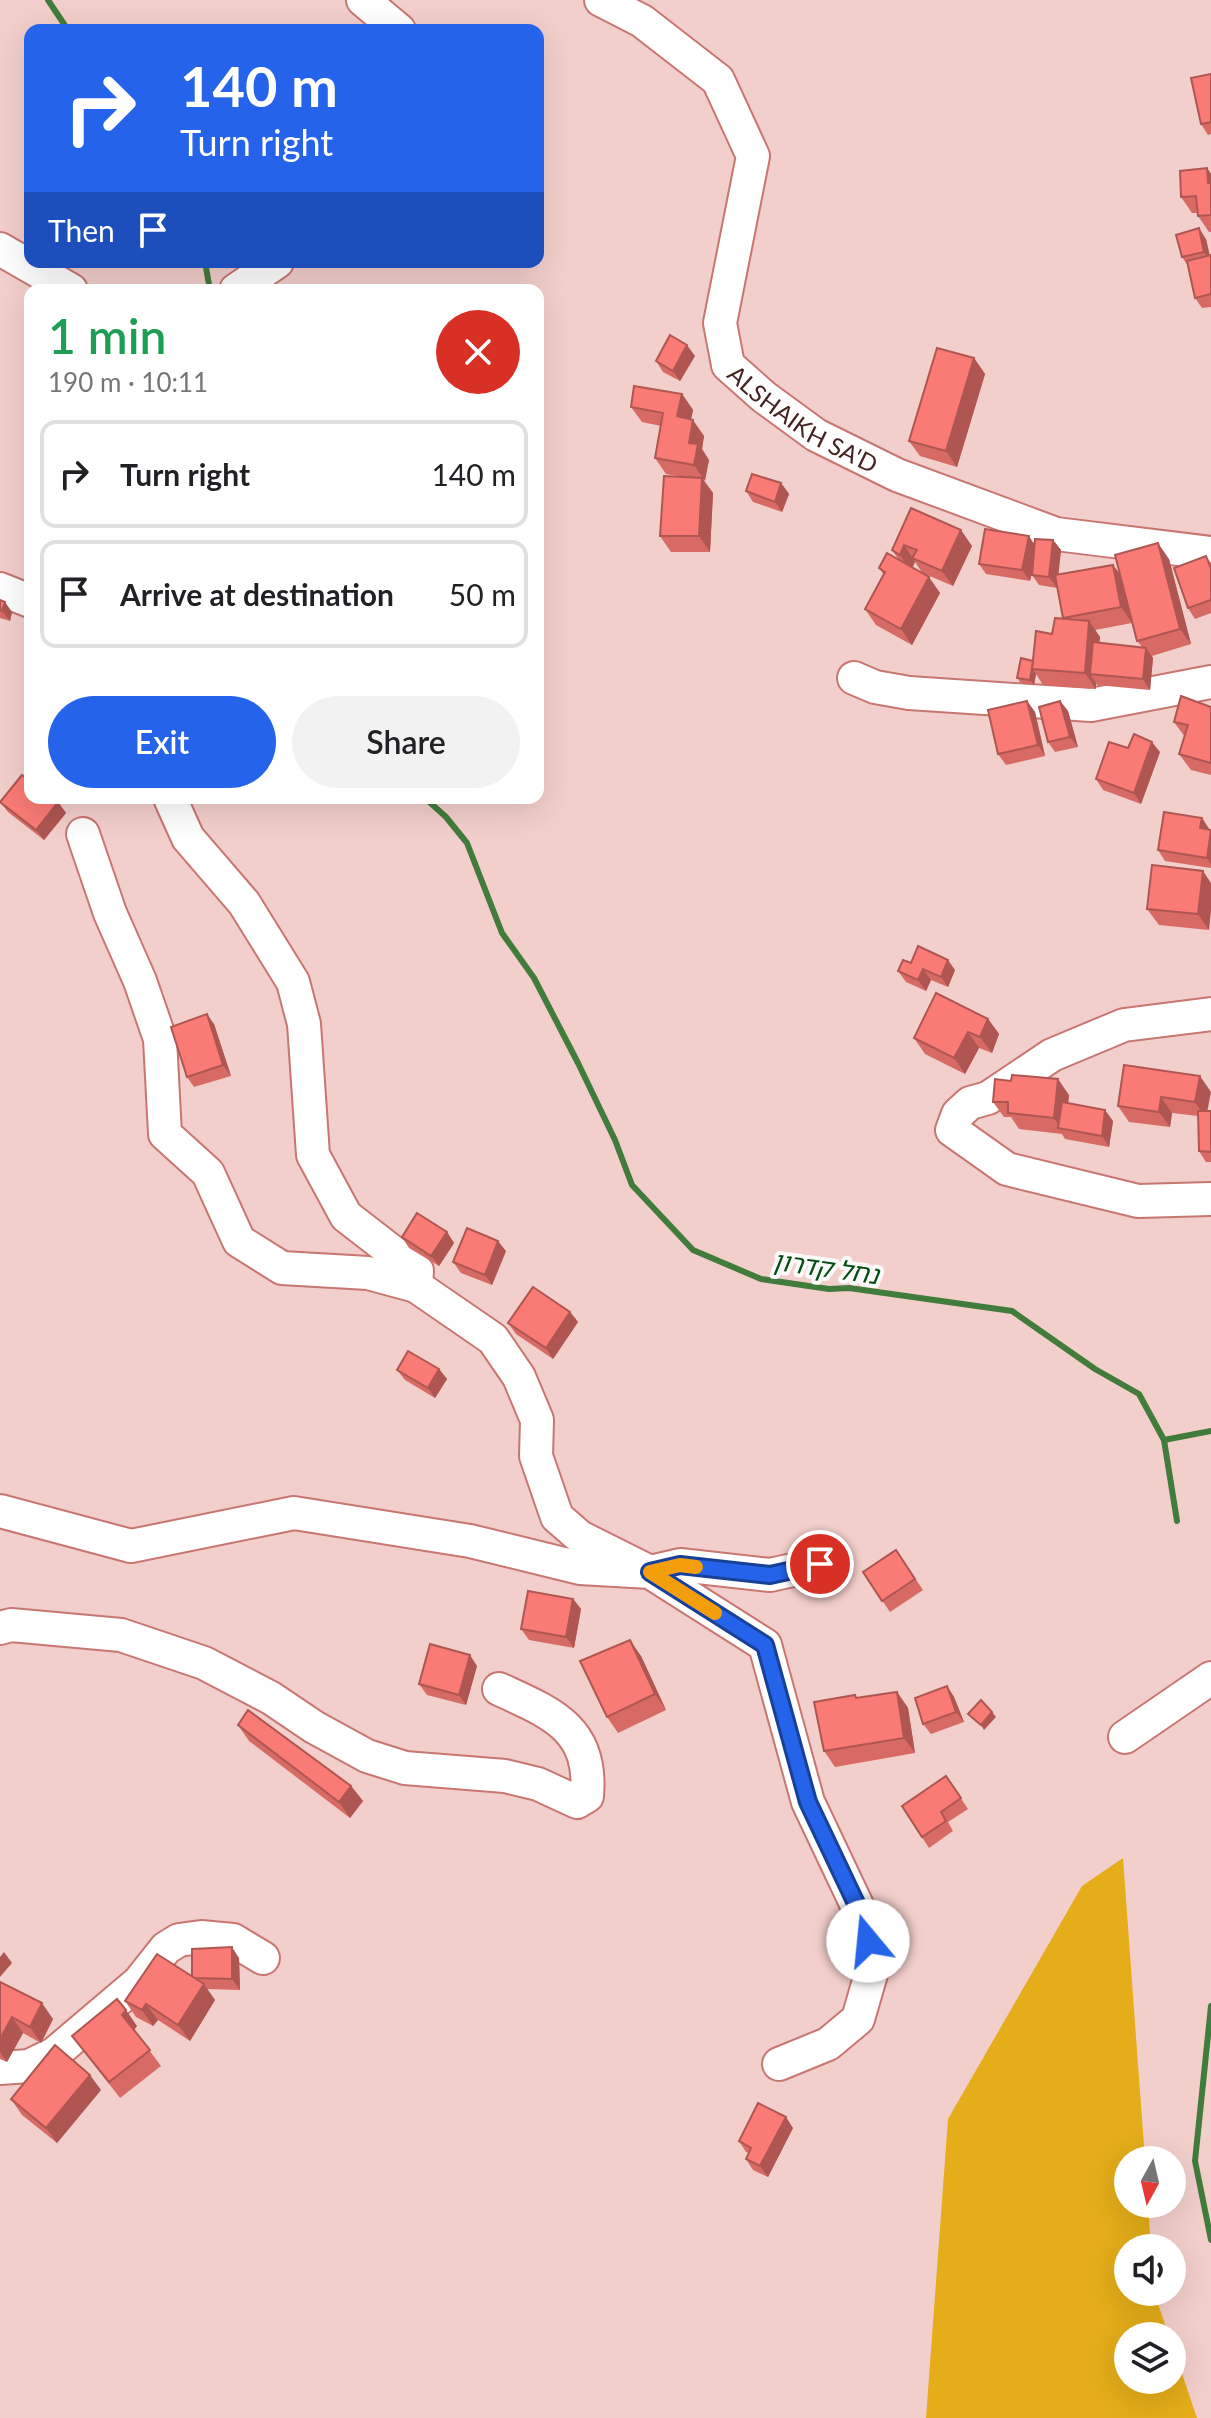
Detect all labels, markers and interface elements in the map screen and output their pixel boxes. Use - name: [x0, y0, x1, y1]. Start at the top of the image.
- text: 140 m: [180, 52, 338, 119]
- icon: right: [48, 56, 152, 160]
- text: Turn right: [180, 120, 333, 164]
- icon: arrive: [131, 208, 175, 252]
- text: Then: [48, 212, 115, 248]
- text: 1 min: [48, 307, 166, 364]
- button: close: [436, 310, 520, 394]
- street label: ALSHAIKH SA'D: [723, 358, 883, 478]
- text: 190 m · 10:11: [48, 366, 208, 398]
- icon: right: [52, 452, 96, 496]
- text: Turn right: [120, 456, 250, 492]
- text: 140 m: [431, 456, 516, 492]
- icon: arrive: [52, 572, 96, 616]
- text: Arrive at destination: [120, 576, 394, 612]
- text: 50 m: [449, 576, 516, 612]
- button: Exit: [48, 696, 276, 788]
- button: Share: [292, 696, 520, 788]
- water label: נחל קדרון: [771, 1244, 883, 1291]
- pin: [786, 1530, 854, 1598]
- icon: arrive: [798, 1542, 842, 1586]
- position arrow: [826, 1899, 910, 1983]
- north arrow: [1114, 2146, 1186, 2218]
- map controls: [1114, 2146, 1186, 2394]
- button: sound: [1114, 2234, 1186, 2306]
- button: layers: [1114, 2322, 1186, 2394]

